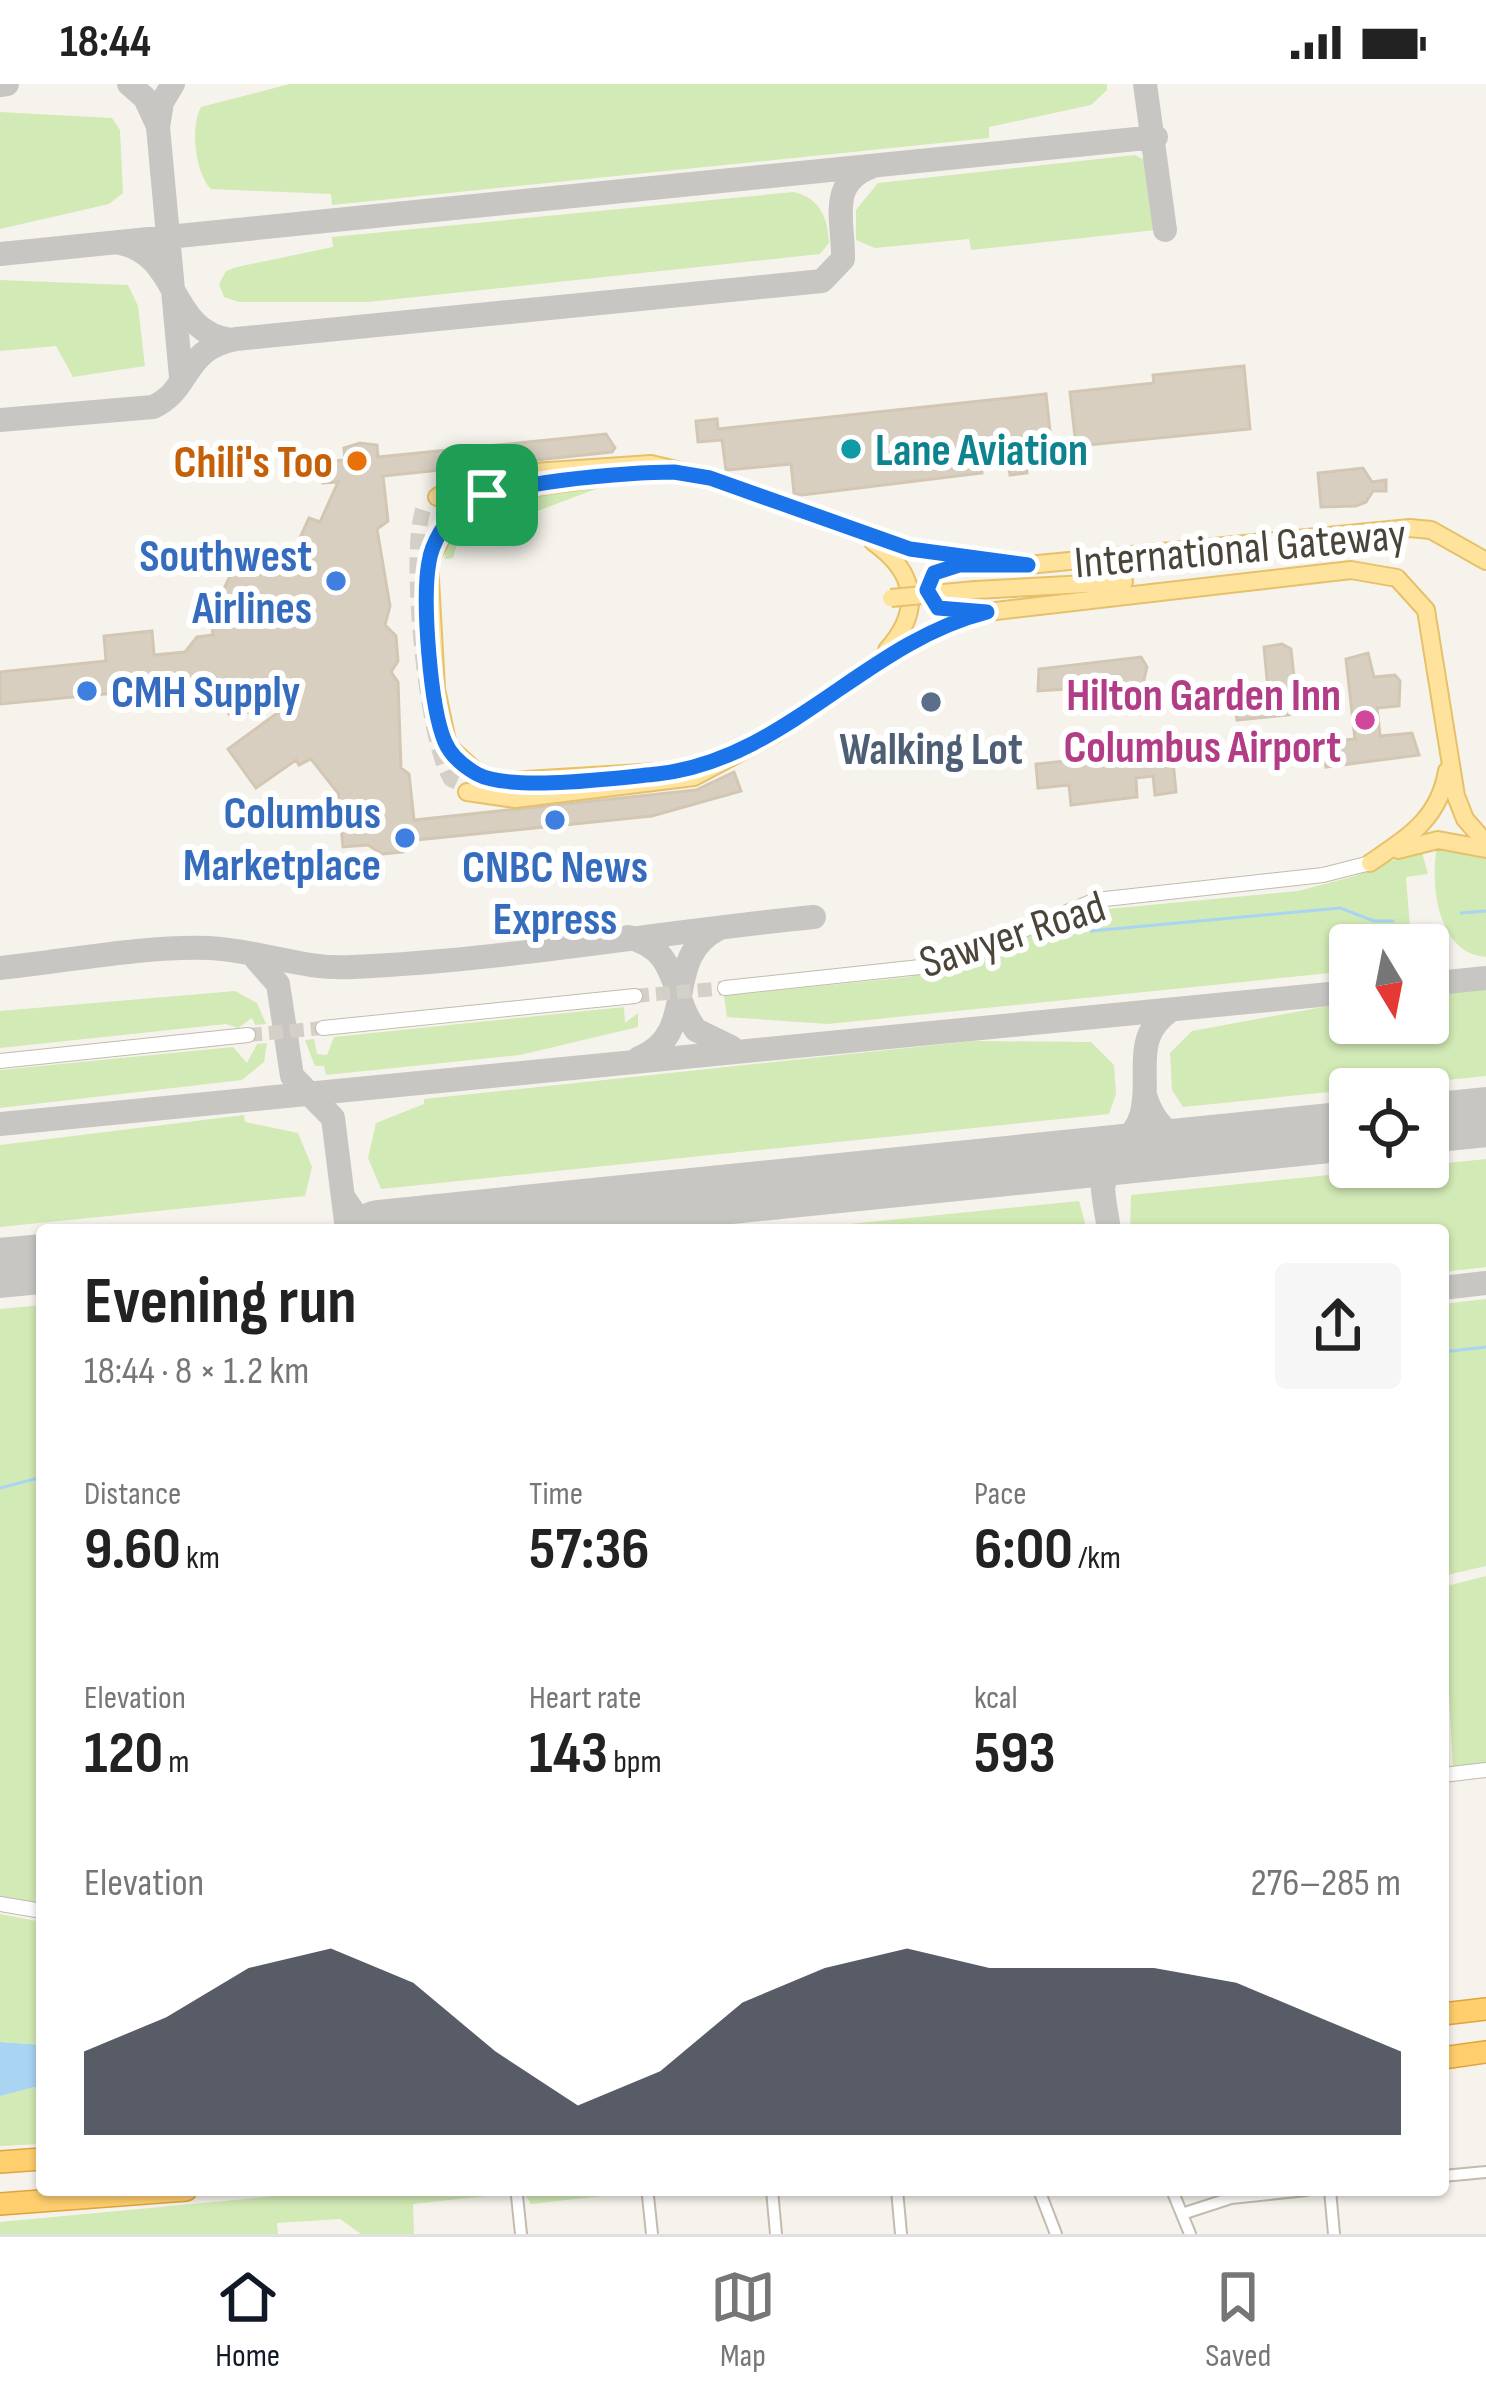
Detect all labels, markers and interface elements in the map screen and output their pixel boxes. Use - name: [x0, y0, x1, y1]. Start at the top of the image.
- text: 18:44: [60, 15, 151, 70]
- place label: Lane Aviation: [875, 424, 1088, 479]
- place label: Chili's Too: [173, 436, 333, 491]
- marker: Lane Aviation: [838, 436, 864, 462]
- pin: [436, 444, 538, 546]
- marker: Chili's Too: [344, 448, 370, 474]
- icon: arrive: [454, 462, 520, 528]
- street label: International Gateway: [1072, 508, 1408, 591]
- place label: Southwest Airlines: [139, 530, 312, 637]
- marker: Southwest Airlines: [323, 568, 349, 594]
- place label: CMH Supply: [111, 666, 301, 721]
- place label: Hilton Garden Inn Columbus Airport: [1063, 669, 1341, 776]
- marker: CMH Supply: [74, 678, 100, 704]
- marker: Walking Lot: [918, 689, 944, 715]
- marker: Hilton Garden Inn Columbus Airport: [1352, 707, 1378, 733]
- place label: Walking Lot: [839, 723, 1023, 778]
- place label: Columbus Marketplace: [183, 787, 381, 894]
- marker: CNBC News Express: [542, 807, 568, 833]
- marker: Columbus Marketplace: [392, 825, 418, 851]
- place label: CNBC News Express: [462, 841, 648, 948]
- street label: Sawyer Road: [913, 880, 1112, 991]
- north arrow: [1329, 924, 1449, 1044]
- map controls: [1329, 924, 1449, 1188]
- button: locate: [1329, 1068, 1449, 1188]
- text: Evening run: [84, 1263, 357, 1342]
- button: share: [1275, 1263, 1401, 1389]
- text: 18:44 · 8 × 1.2 km: [84, 1348, 309, 1395]
- text: Distance: [84, 1474, 181, 1514]
- text: Time: [529, 1474, 583, 1514]
- text: Pace: [974, 1474, 1027, 1514]
- text: 9.60: [84, 1514, 181, 1586]
- text: 57:36: [529, 1514, 650, 1586]
- text: 6:00: [974, 1514, 1073, 1586]
- text: km: [181, 1538, 220, 1578]
- text: /km: [1073, 1538, 1121, 1578]
- text: Elevation: [84, 1678, 186, 1718]
- text: Heart rate: [529, 1678, 642, 1718]
- text: kcal: [974, 1678, 1018, 1718]
- text: 120: [84, 1718, 163, 1790]
- text: 143: [529, 1718, 608, 1790]
- text: 593: [974, 1718, 1056, 1790]
- text: m: [163, 1742, 189, 1782]
- text: bpm: [608, 1742, 662, 1782]
- text: Elevation: [84, 1860, 204, 1907]
- text: 276–285 m: [1250, 1860, 1401, 1907]
- tab: Home: [215, 2264, 281, 2376]
- tab: Map: [710, 2264, 776, 2376]
- tab: Saved: [1205, 2264, 1271, 2376]

